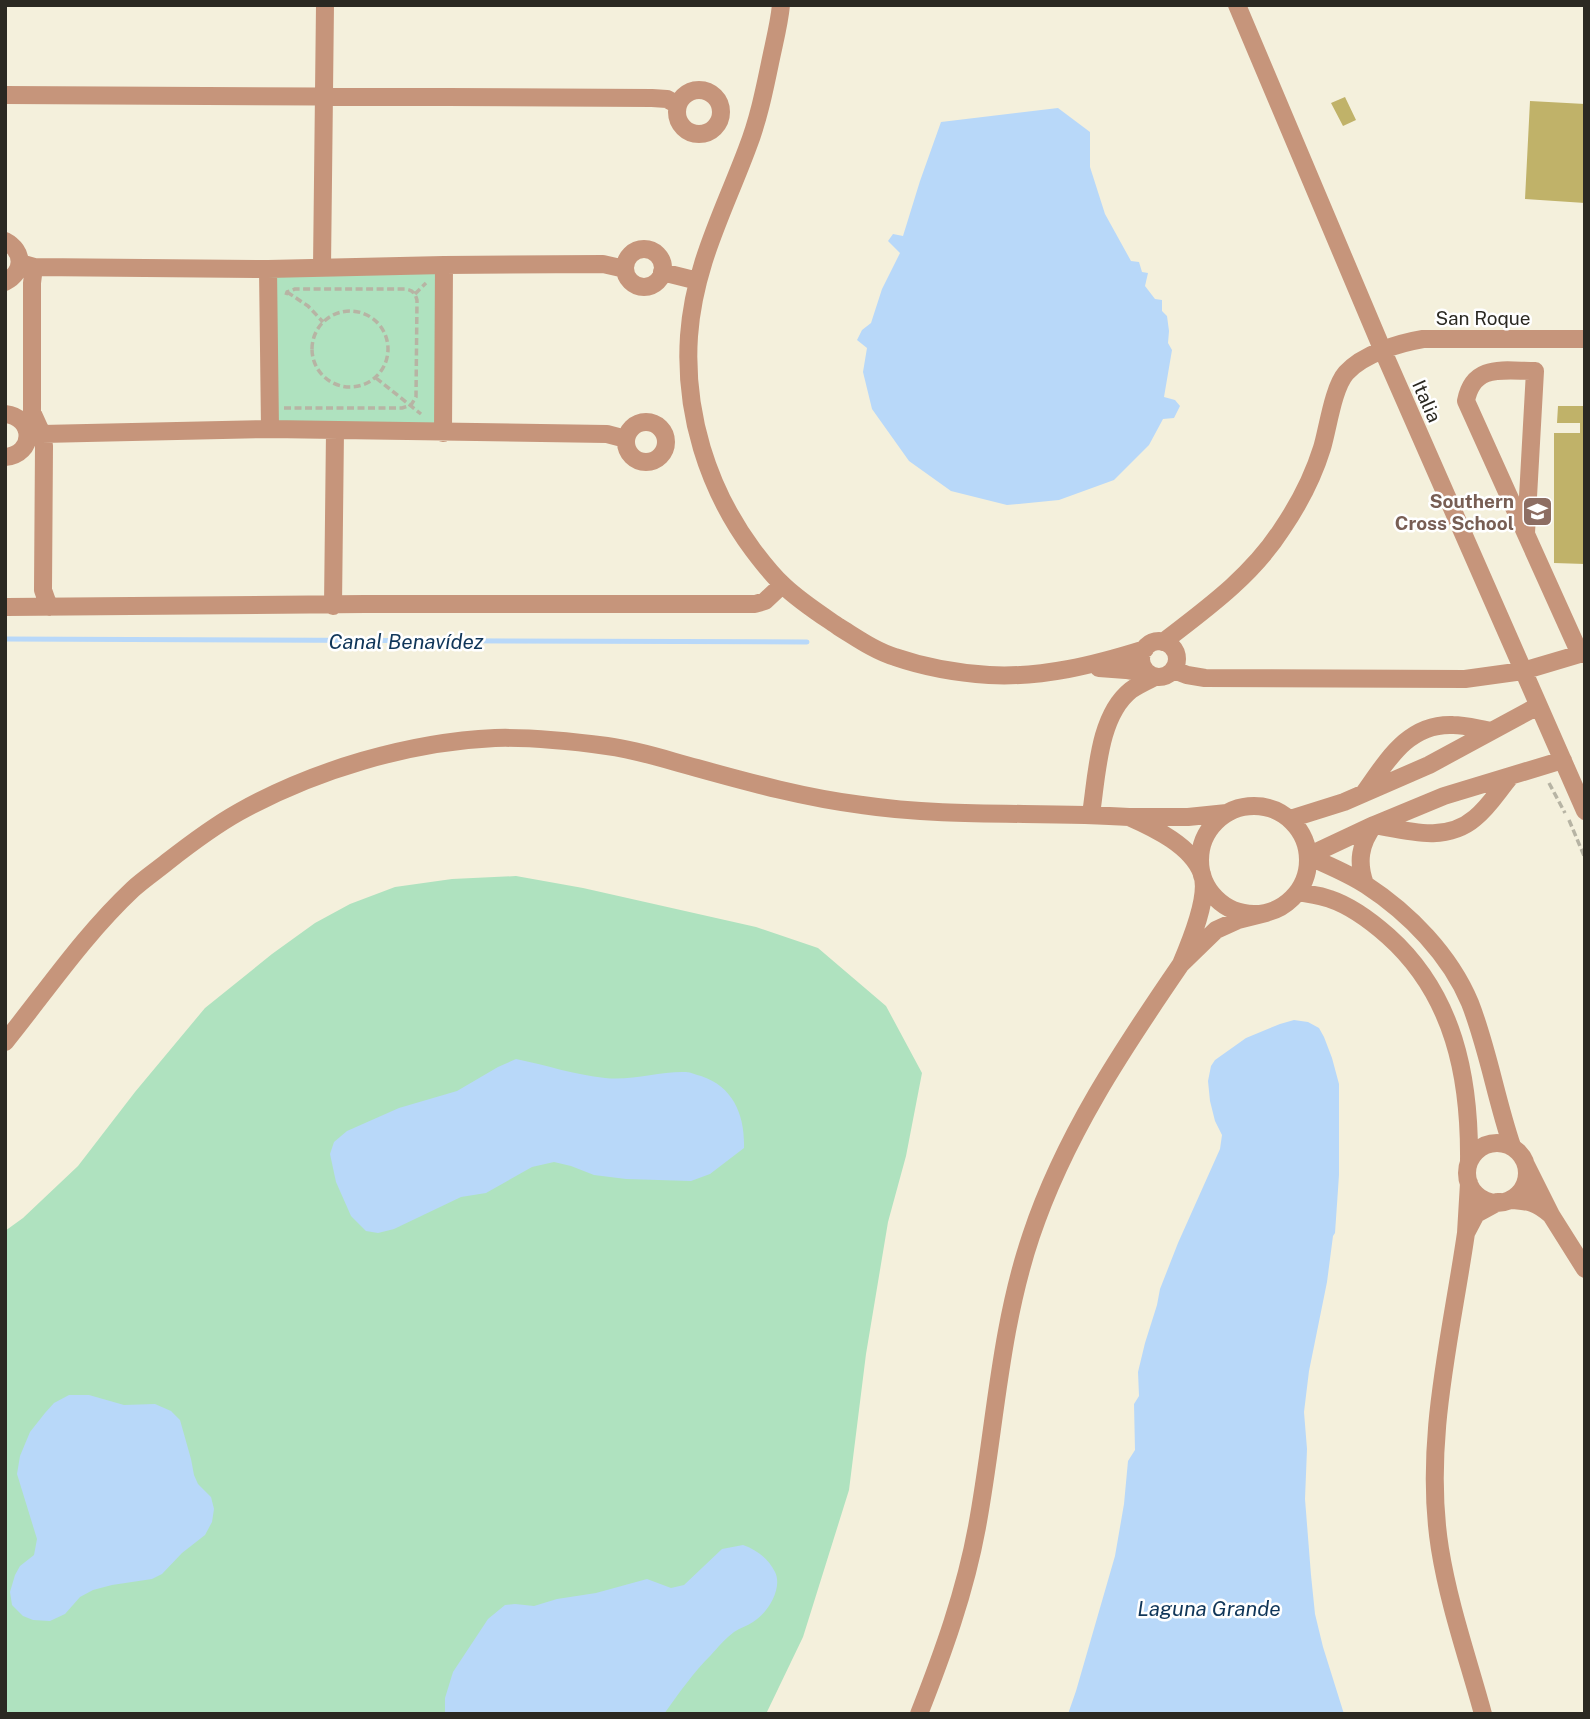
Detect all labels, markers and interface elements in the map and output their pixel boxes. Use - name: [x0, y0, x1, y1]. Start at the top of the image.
- street label: San Roque: [1435, 307, 1531, 329]
- street label: Italia: [1408, 376, 1446, 426]
- place label: Southern Cross School: [1395, 490, 1514, 534]
- school or university icon: Southern Cross School: [1520, 495, 1554, 529]
- water label: Canal Benavídez: [328, 629, 484, 654]
- water label: Laguna Grande: [1137, 1596, 1281, 1621]

